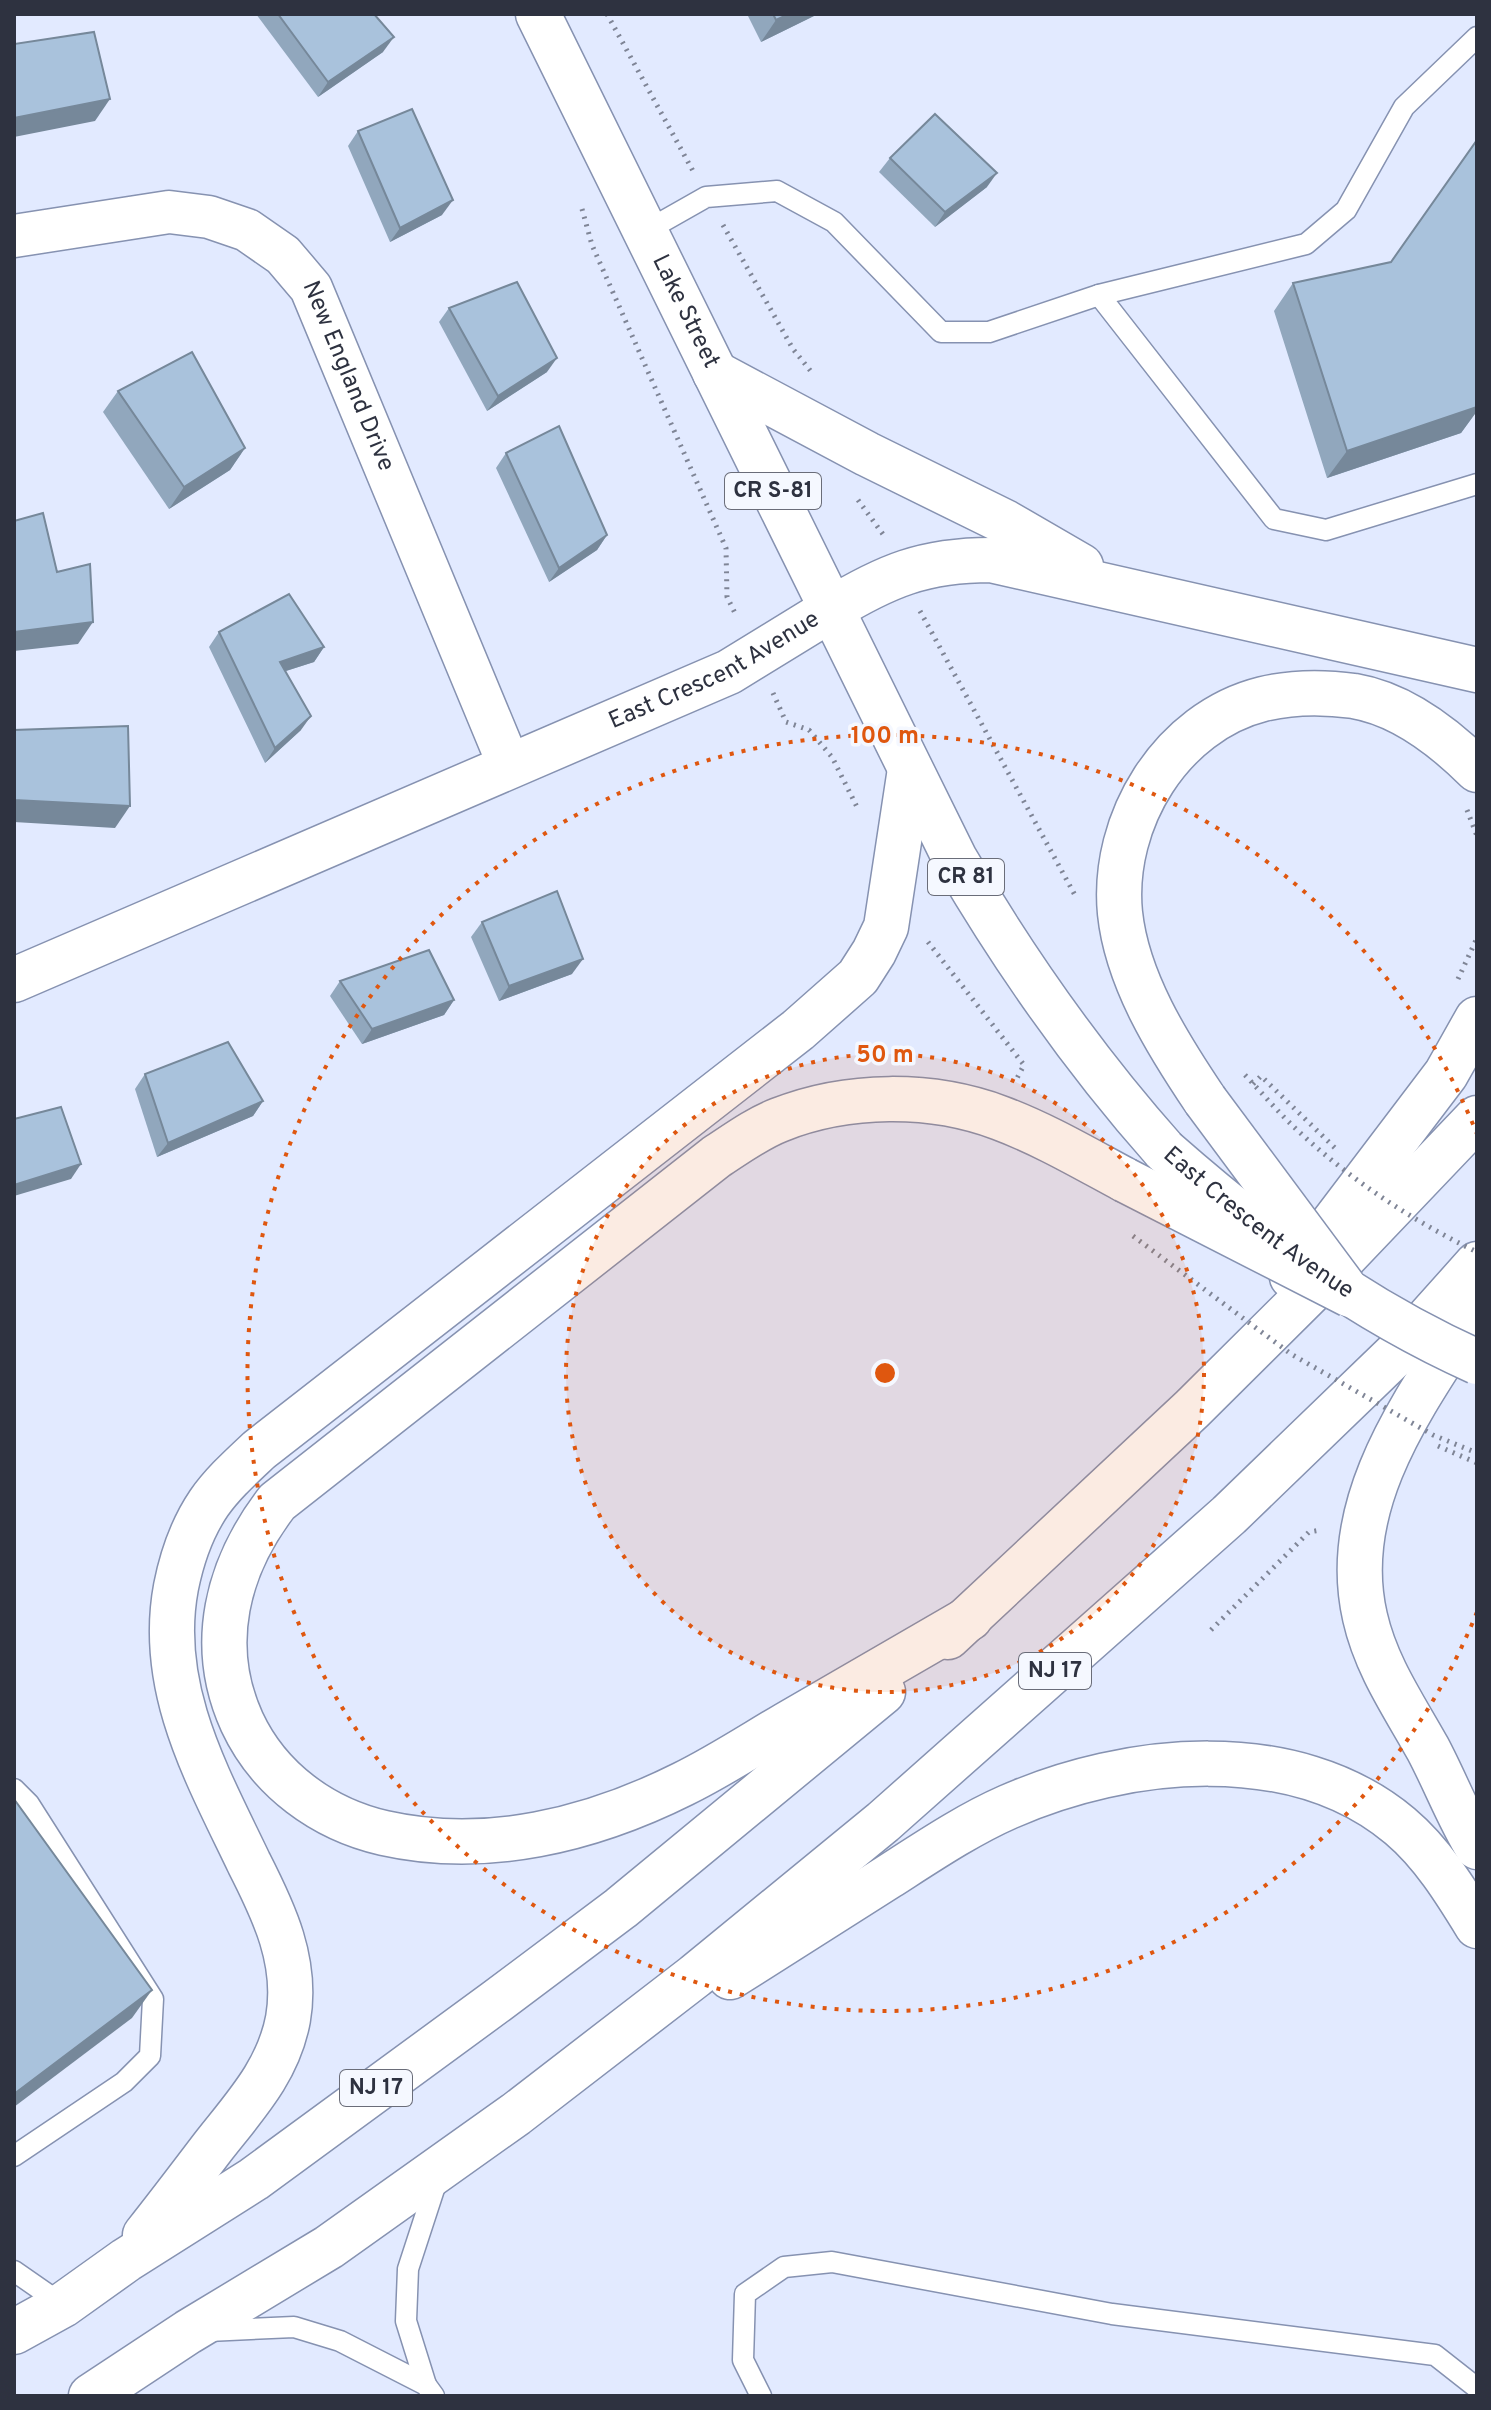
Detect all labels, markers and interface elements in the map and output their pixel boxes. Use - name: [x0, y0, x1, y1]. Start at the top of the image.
- street label: Lake Street: [644, 250, 726, 373]
- street label: New England Drive: [295, 277, 400, 476]
- road number: CR S-81: [725, 473, 821, 509]
- street label: East Crescent Avenue: [604, 605, 826, 737]
- text: 100 m: [851, 722, 919, 752]
- road number: CR 81: [928, 859, 1004, 895]
- text: 50 m: [856, 1041, 914, 1071]
- street label: East Crescent Avenue: [1156, 1141, 1359, 1306]
- centre of rings: [871, 1359, 899, 1387]
- road number: NJ 17: [1019, 1653, 1091, 1689]
- road number: NJ 17: [340, 2070, 412, 2106]

